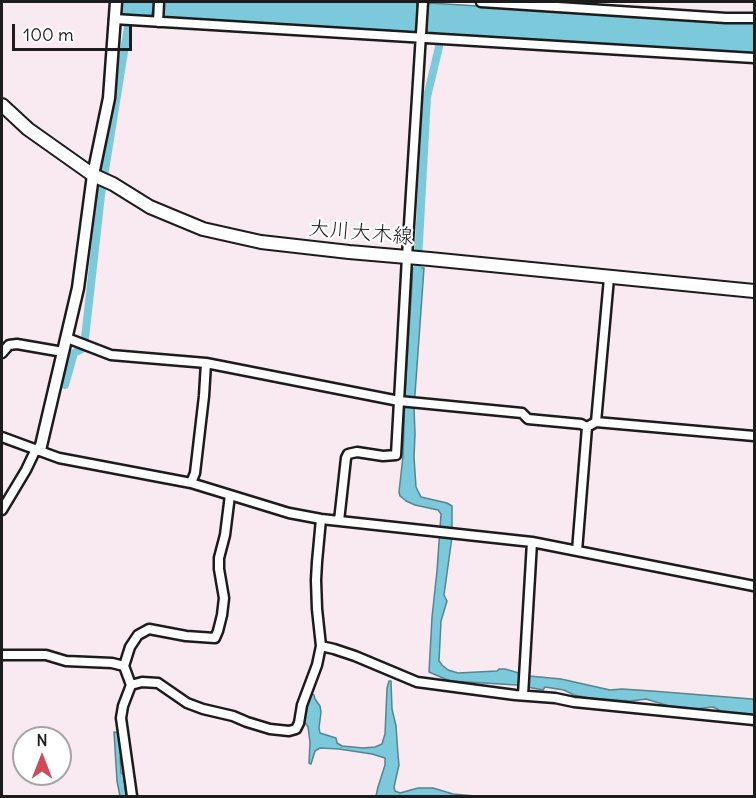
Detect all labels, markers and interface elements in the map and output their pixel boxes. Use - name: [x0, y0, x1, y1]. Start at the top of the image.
- scale bar: [15, 12, 135, 50]
- text: 100 m: [23, 23, 74, 46]
- street label: 大川大木線: [308, 216, 414, 250]
- north arrow: [12, 726, 72, 786]
- text: N: [36, 730, 48, 750]

